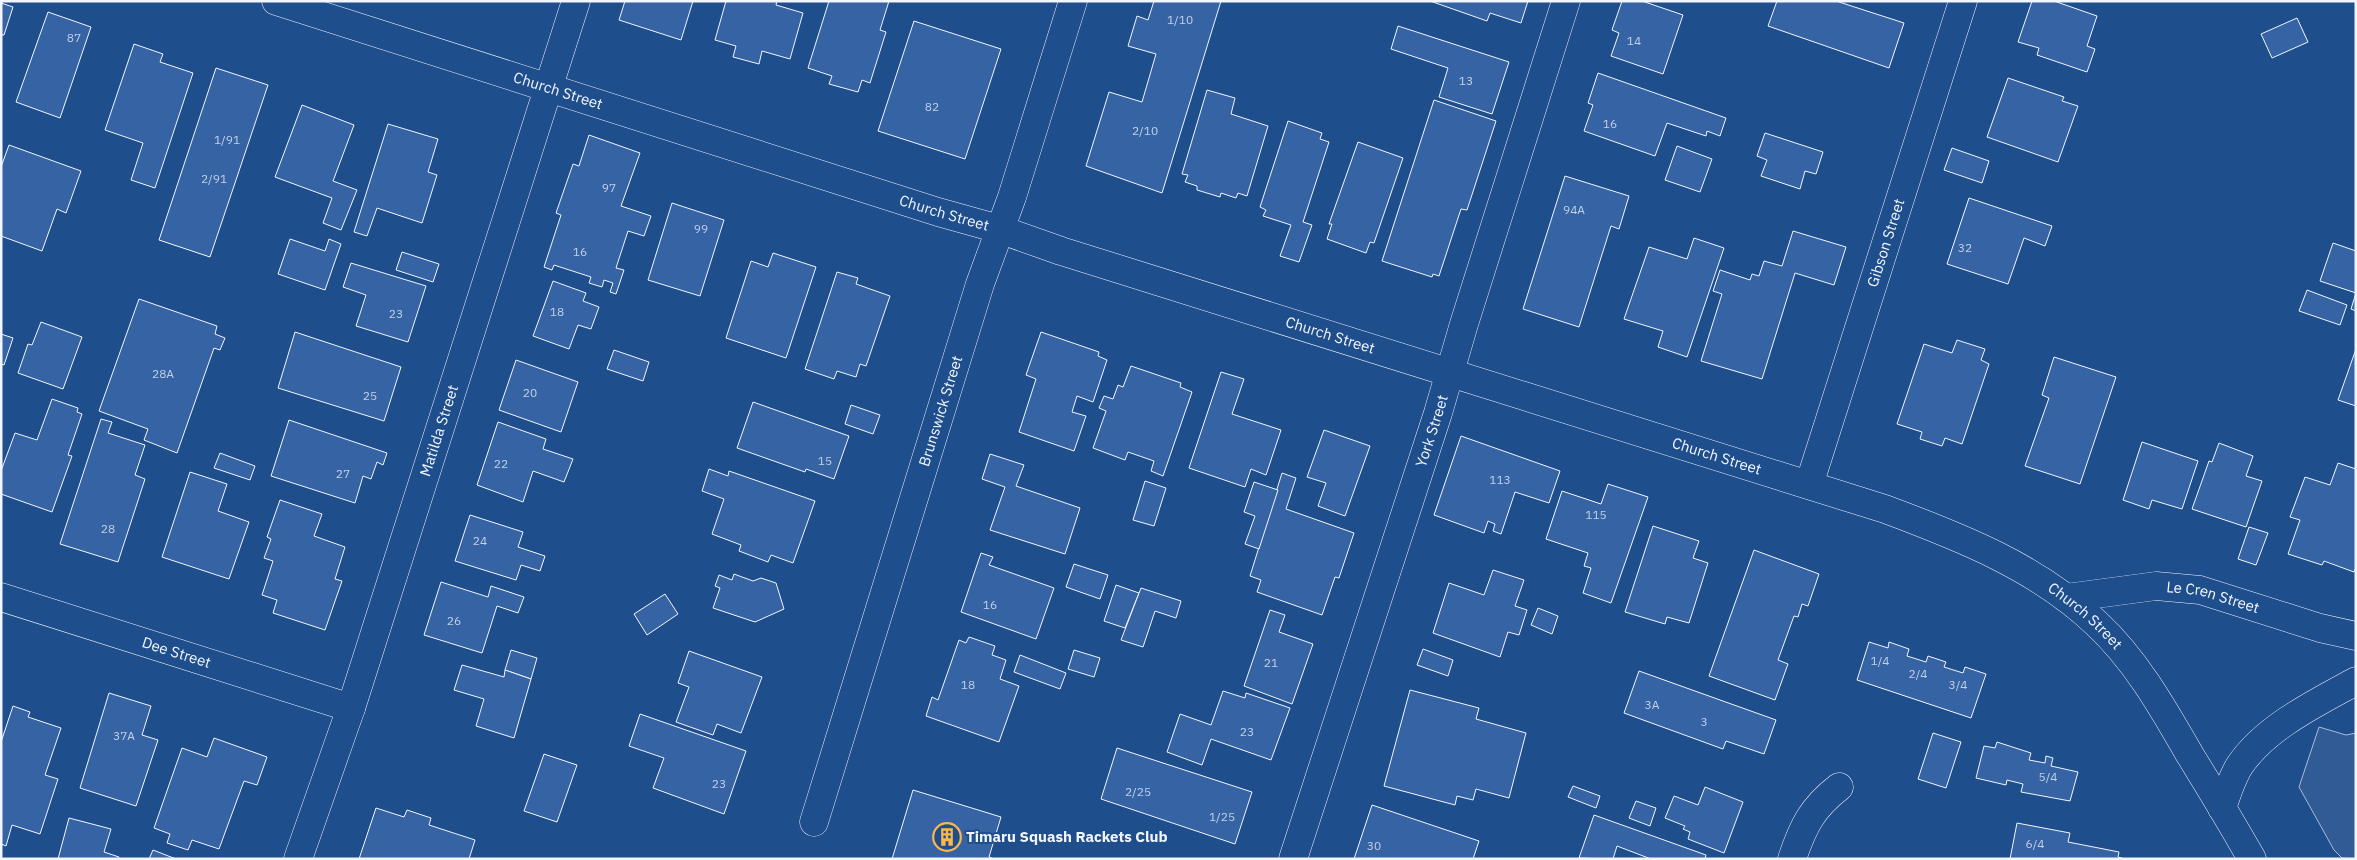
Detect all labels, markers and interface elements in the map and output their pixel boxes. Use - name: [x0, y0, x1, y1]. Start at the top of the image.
- house number: 1/10: [1167, 12, 1193, 27]
- house number: 87: [67, 30, 81, 45]
- house number: 14: [1627, 33, 1641, 48]
- street label: Church Street: [511, 67, 605, 114]
- house number: 13: [1459, 73, 1473, 88]
- house number: 82: [925, 99, 939, 114]
- house number: 16: [1603, 116, 1617, 131]
- house number: 2/10: [1132, 123, 1158, 138]
- house number: 1/91: [214, 132, 240, 147]
- house number: 2/91: [201, 171, 227, 186]
- house number: 97: [602, 180, 616, 195]
- street label: Church Street: [897, 190, 991, 235]
- street label: Gibson Street: [1863, 196, 1909, 289]
- house number: 94A: [1563, 202, 1585, 217]
- house number: 99: [694, 221, 708, 236]
- house number: 32: [1958, 240, 1972, 255]
- house number: 16: [573, 244, 587, 259]
- house number: 18: [550, 304, 564, 319]
- house number: 23: [389, 306, 403, 321]
- street label: Church Street: [1283, 312, 1377, 358]
- street label: Brunswick Street: [914, 353, 966, 469]
- house number: 28A: [152, 366, 174, 381]
- street label: Matilda Street: [415, 383, 462, 479]
- house number: 20: [523, 385, 537, 400]
- house number: 25: [363, 388, 377, 403]
- street label: York Street: [1411, 393, 1452, 469]
- street label: Church Street: [1670, 433, 1764, 479]
- house number: 15: [818, 453, 832, 468]
- house number: 22: [494, 456, 508, 471]
- house number: 27: [336, 466, 350, 481]
- house number: 113: [1489, 472, 1511, 487]
- house number: 115: [1585, 507, 1607, 522]
- house number: 28: [101, 521, 115, 536]
- house number: 24: [473, 533, 487, 548]
- street label: Le Cren Street: [2166, 577, 2262, 617]
- street label: Church Street: [2045, 578, 2127, 653]
- house number: 16: [983, 597, 997, 612]
- house number: 26: [447, 613, 461, 628]
- street label: Dee Street: [140, 632, 213, 672]
- house number: 1/4: [1871, 653, 1890, 668]
- house number: 21: [1264, 655, 1278, 670]
- house number: 2/4: [1909, 666, 1928, 681]
- house number: 18: [961, 677, 975, 692]
- house number: 3/4: [1949, 677, 1968, 692]
- house number: 3A: [1645, 697, 1660, 712]
- house number: 3: [1700, 714, 1708, 729]
- house number: 23: [1240, 724, 1254, 739]
- house number: 37A: [113, 728, 135, 743]
- house number: 5/4: [2039, 769, 2058, 784]
- house number: 23: [712, 776, 726, 791]
- house number: 2/25: [1125, 784, 1151, 799]
- house number: 1/25: [1209, 809, 1235, 824]
- building icon: Timaru Squash Rackets Club: [932, 822, 962, 852]
- place label: Timaru Squash Rackets Club: [966, 827, 1168, 846]
- house number: 6/4: [2026, 836, 2045, 851]
- house number: 30: [1367, 838, 1381, 853]

